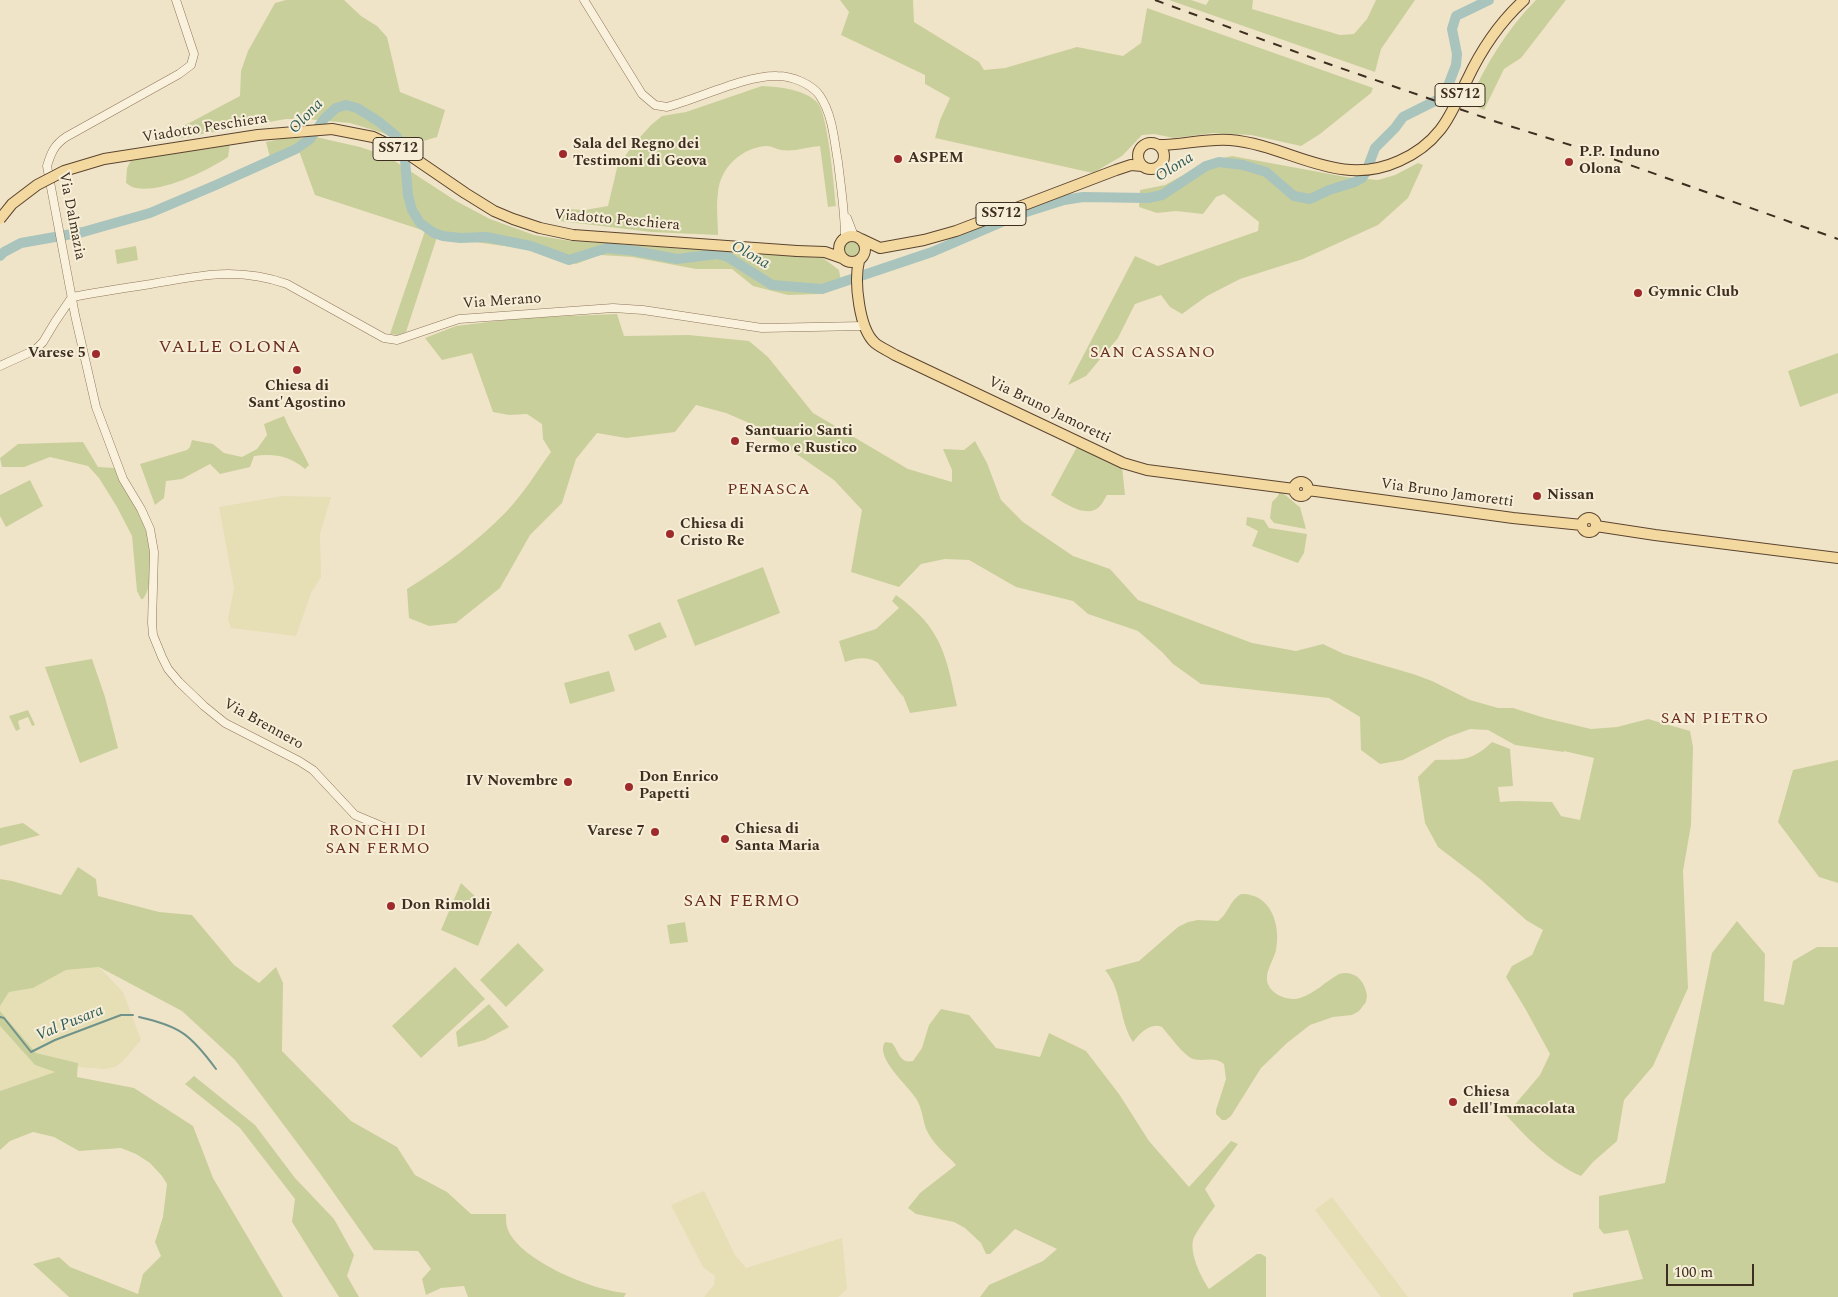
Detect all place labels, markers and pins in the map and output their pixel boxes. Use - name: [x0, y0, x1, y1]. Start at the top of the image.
- place label: Sala del Regno dei Testimoni di Geova: [573, 136, 707, 171]
- place label: P.P. Induno Olona: [1579, 144, 1660, 179]
- marker: Sala del Regno dei Testimoni di Geova: [557, 148, 569, 160]
- place label: ASPEM: [908, 150, 964, 168]
- marker: ASPEM: [892, 153, 904, 165]
- marker: P.P. Induno Olona: [1563, 156, 1575, 168]
- place label: Gymnic Club: [1648, 284, 1739, 302]
- marker: Gymnic Club: [1632, 287, 1644, 299]
- place label: Varese 5: [28, 345, 86, 363]
- marker: Varese 5: [90, 348, 102, 360]
- marker: Chiesa di Sant'Agostino: [291, 364, 303, 376]
- place label: Chiesa di Sant'Agostino: [248, 378, 346, 413]
- place label: Santuario Santi Fermo e Rustico: [745, 423, 857, 458]
- marker: Santuario Santi Fermo e Rustico: [729, 435, 741, 447]
- place label: Nissan: [1547, 487, 1594, 505]
- marker: Nissan: [1531, 490, 1543, 502]
- place label: Chiesa di Cristo Re: [680, 516, 744, 551]
- marker: Chiesa di Cristo Re: [664, 528, 676, 540]
- place label: Don Enrico Papetti: [639, 769, 719, 804]
- place label: IV Novembre: [466, 773, 558, 791]
- marker: IV Novembre: [562, 776, 574, 788]
- marker: Don Enrico Papetti: [623, 781, 635, 793]
- place label: Chiesa di Santa Maria: [735, 821, 820, 856]
- place label: Varese 7: [587, 823, 645, 841]
- marker: Varese 7: [649, 826, 661, 838]
- marker: Chiesa di Santa Maria: [719, 833, 731, 845]
- place label: Don Rimoldi: [401, 897, 491, 915]
- marker: Don Rimoldi: [385, 900, 397, 912]
- place label: Chiesa dell'Immacolata: [1463, 1084, 1575, 1119]
- marker: Chiesa dell'Immacolata: [1447, 1096, 1459, 1108]

